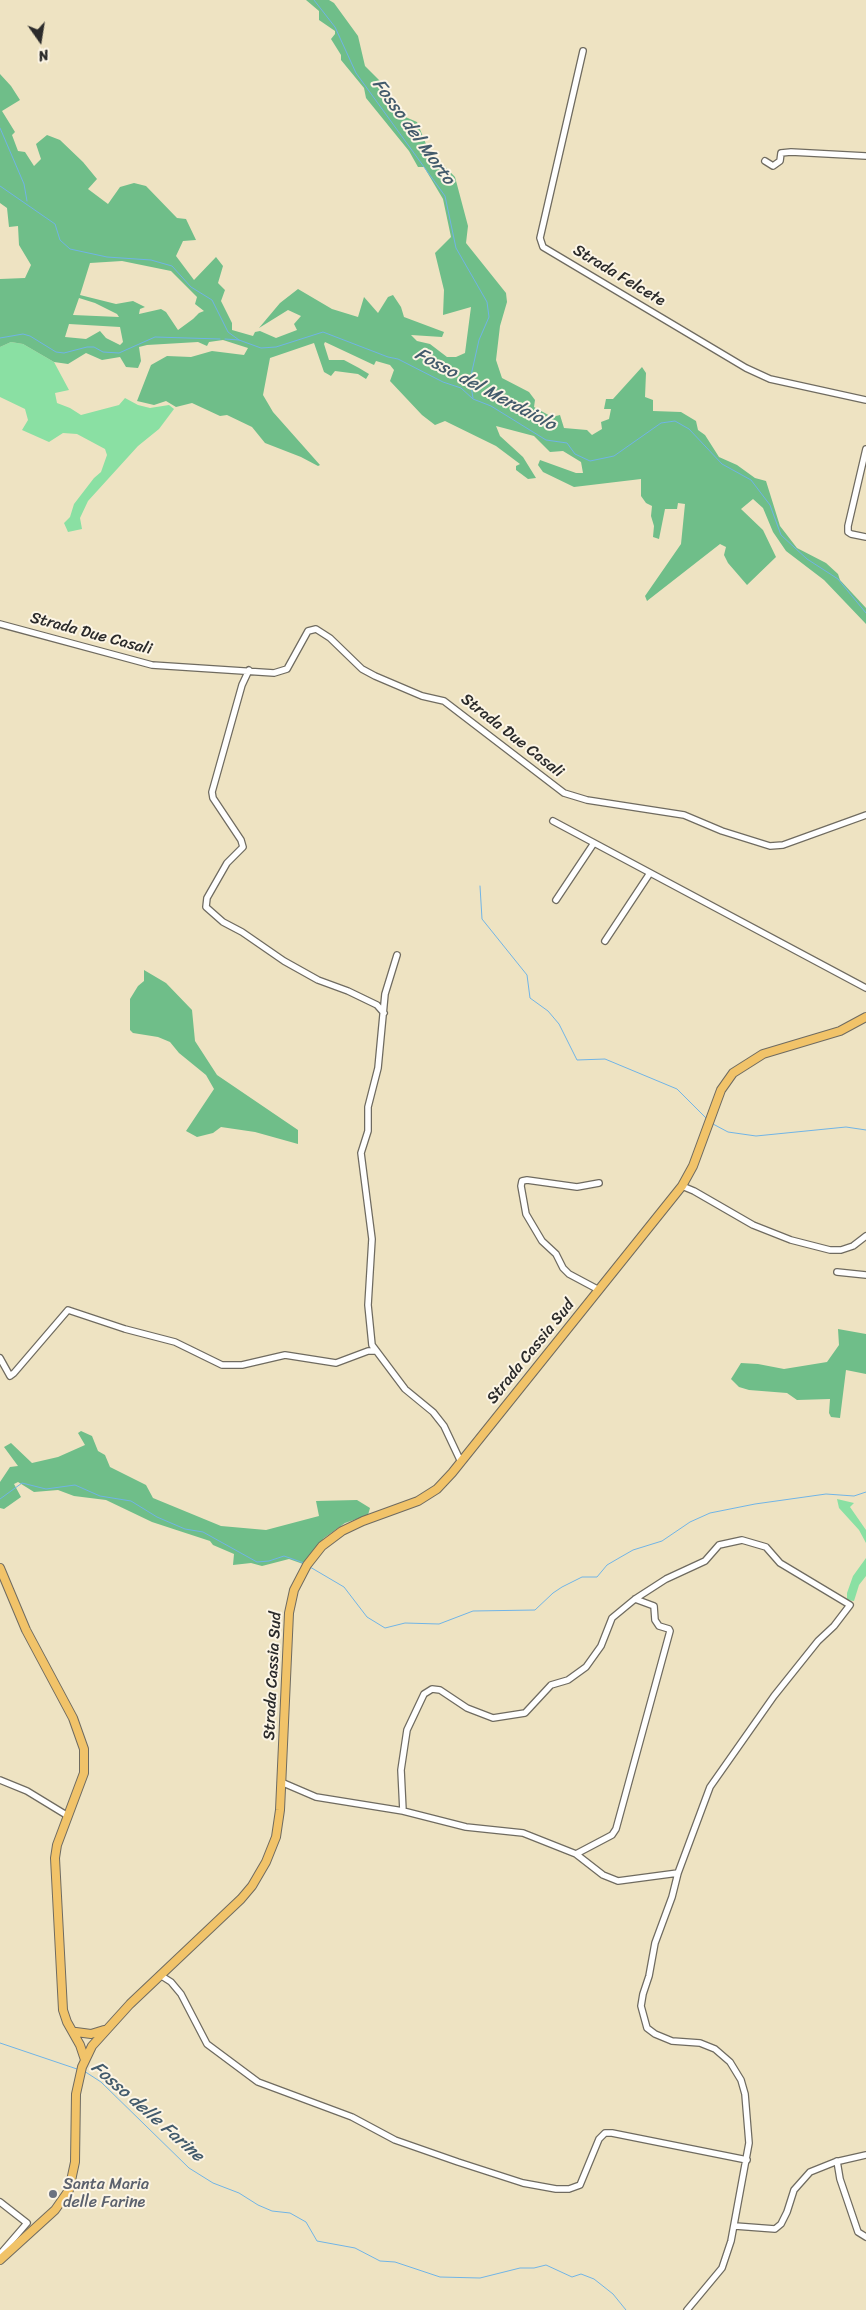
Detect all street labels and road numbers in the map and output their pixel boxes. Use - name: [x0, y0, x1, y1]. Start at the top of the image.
- street label: Strada Felcete: [569, 241, 669, 311]
- street label: Strada Due Casali: [28, 609, 154, 659]
- street label: Strada Due Casali: [457, 690, 567, 782]
- street label: Strada Cassia Sud: [483, 1296, 579, 1408]
- street label: Strada Cassia Sud: [260, 1611, 286, 1741]

